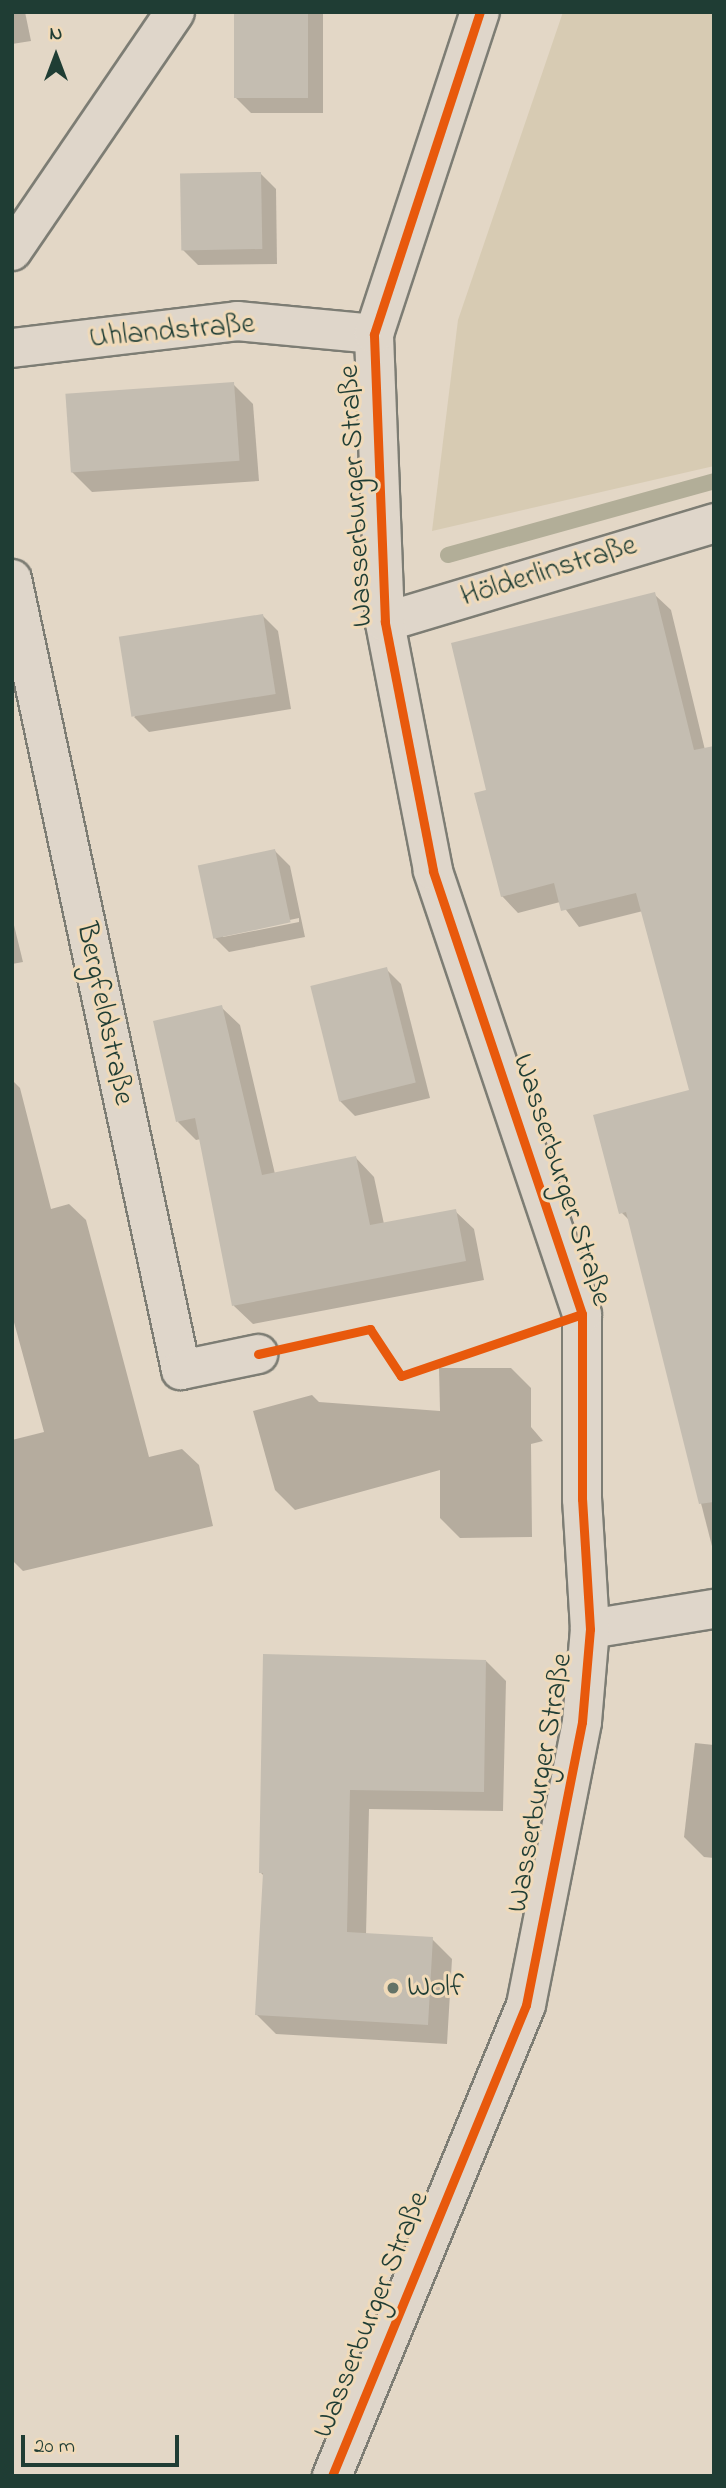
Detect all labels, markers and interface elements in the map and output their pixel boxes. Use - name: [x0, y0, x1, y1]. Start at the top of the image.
- north arrow: [21, 21, 91, 91]
- text: N: [50, 21, 62, 48]
- street label: Uhlandstraße: [88, 307, 256, 357]
- street label: Wasserburger Straße: [332, 364, 382, 628]
- street label: Hölderlinstraße: [457, 528, 641, 616]
- street label: Bergfeldstraße: [67, 919, 141, 1109]
- street label: Wasserburger Straße: [503, 1050, 619, 1310]
- street label: Wasserburger Straße: [500, 1651, 582, 1915]
- place label: Wolf: [407, 1970, 464, 2006]
- marker: Wolf: [385, 1980, 401, 1996]
- street label: Wasserburger Straße: [306, 2186, 438, 2444]
- scale bar: [24, 2422, 182, 2466]
- text: 20 m: [34, 2432, 75, 2462]

